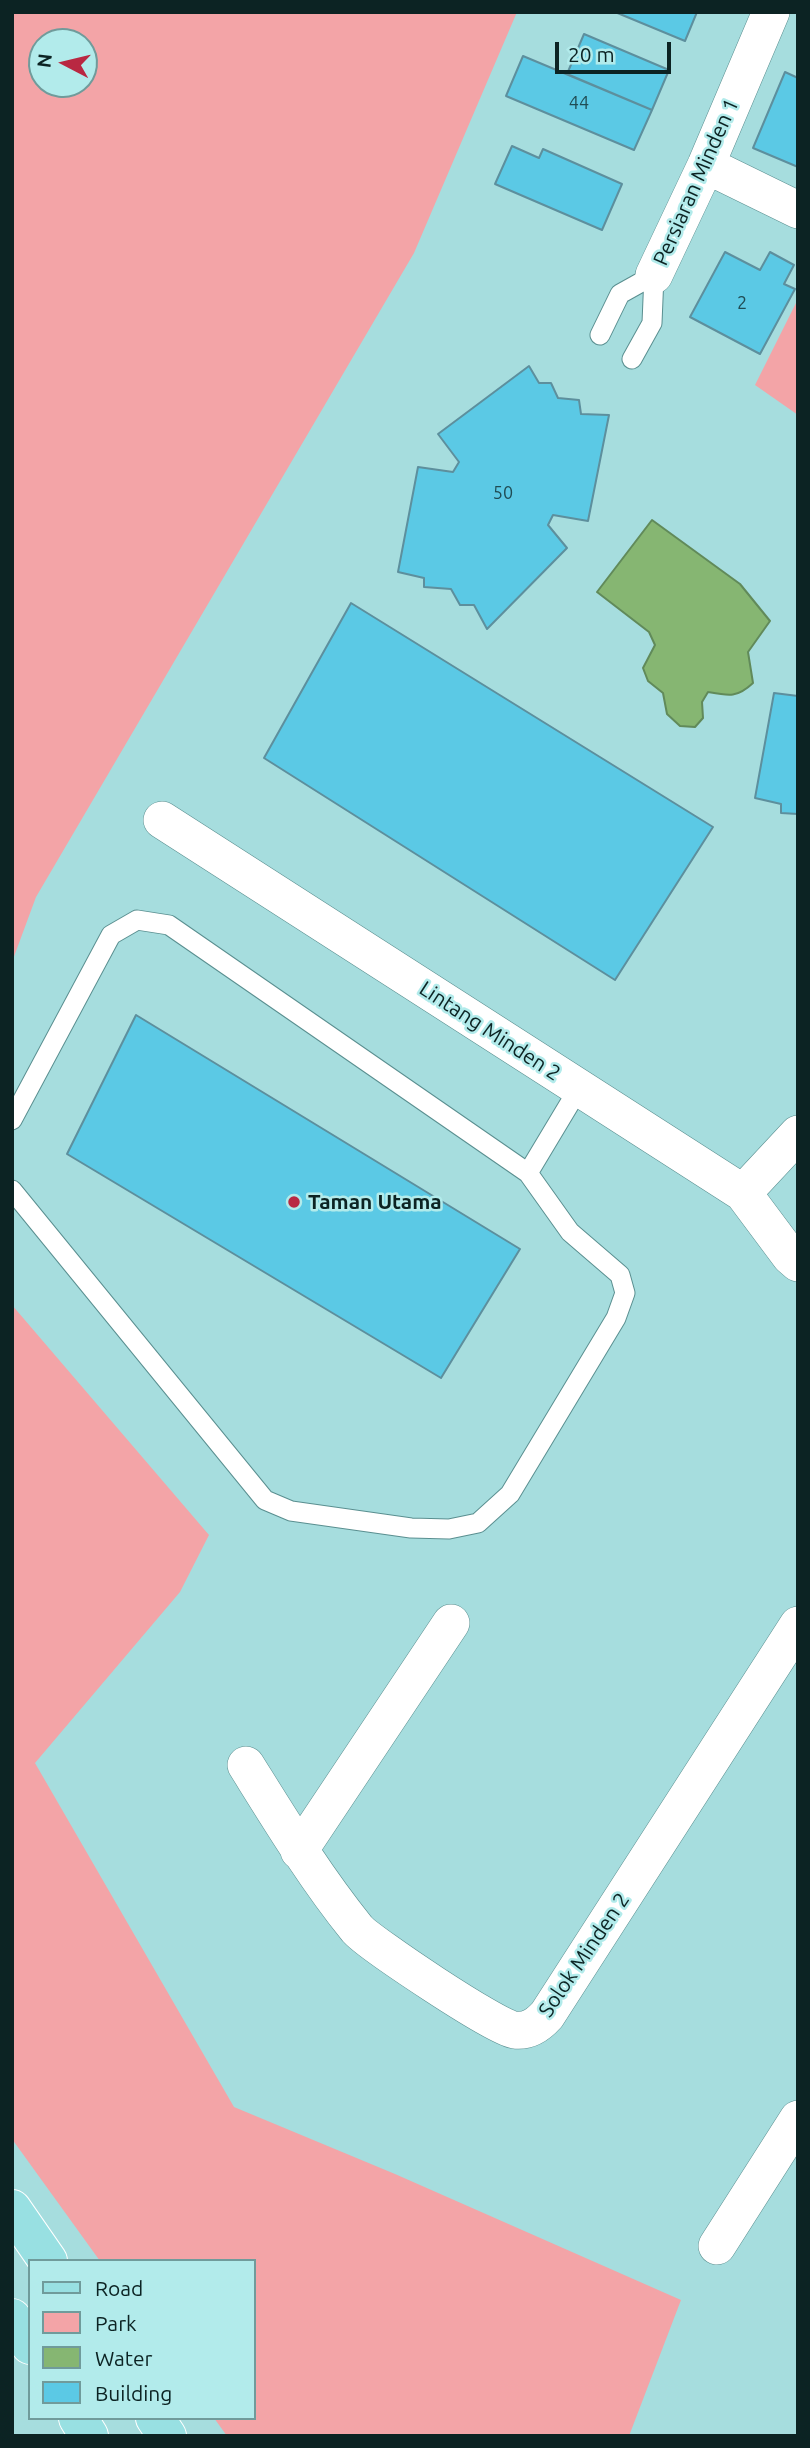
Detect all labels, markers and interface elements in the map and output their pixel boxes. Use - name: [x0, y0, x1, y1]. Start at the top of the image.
- north arrow: [28, 28, 98, 98]
- scale bar: [558, 28, 674, 72]
- text: 20 m: [568, 42, 615, 66]
- text: N: [32, 52, 56, 69]
- house number: 44: [569, 92, 589, 114]
- street label: Persiaran Minden 1: [648, 95, 744, 269]
- house number: 2: [737, 292, 747, 314]
- house number: 50: [493, 482, 513, 504]
- street label: Lintang Minden 2: [415, 976, 565, 1086]
- place label: Taman Utama: [308, 1189, 442, 1215]
- marker: Taman Utama: [286, 1194, 302, 1210]
- street label: Solok Minden 2: [533, 1888, 635, 2022]
- legend: [28, 2259, 256, 2420]
- text: Road: [95, 2276, 143, 2300]
- text: Park: [95, 2311, 137, 2335]
- text: Water: [95, 2346, 153, 2370]
- text: Building: [95, 2381, 172, 2405]

